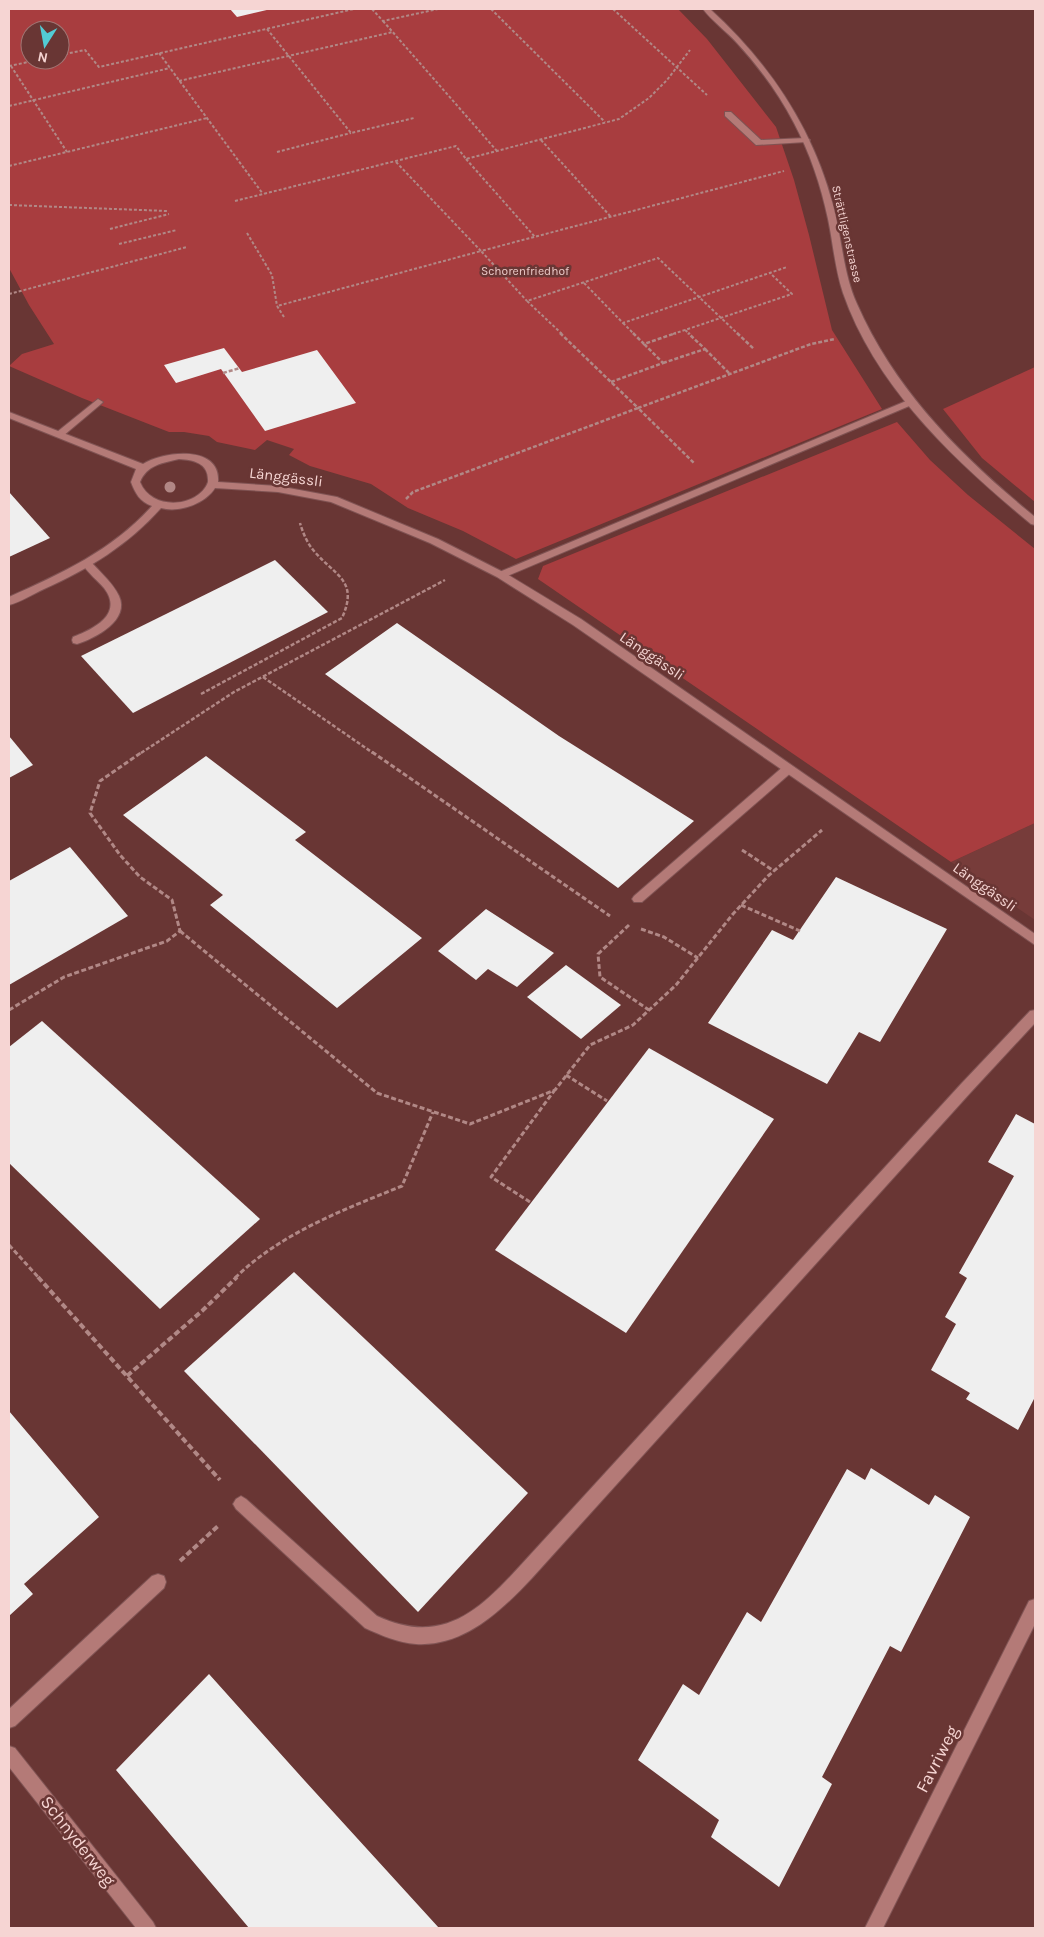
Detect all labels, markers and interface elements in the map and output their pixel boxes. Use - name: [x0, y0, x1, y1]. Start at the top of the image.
- north arrow: [20, 20, 70, 70]
- text: N: [36, 48, 49, 67]
- street label: Strättligenstrasse: [829, 184, 865, 284]
- park label: Schorenfriedhof: [481, 264, 570, 278]
- street label: Länggässli: [248, 464, 324, 490]
- street label: Länggässli: [616, 628, 688, 684]
- street label: Länggässli: [950, 858, 1020, 916]
- street label: Favriweg: [911, 1722, 963, 1796]
- street label: Schnyderweg: [36, 1791, 120, 1891]

